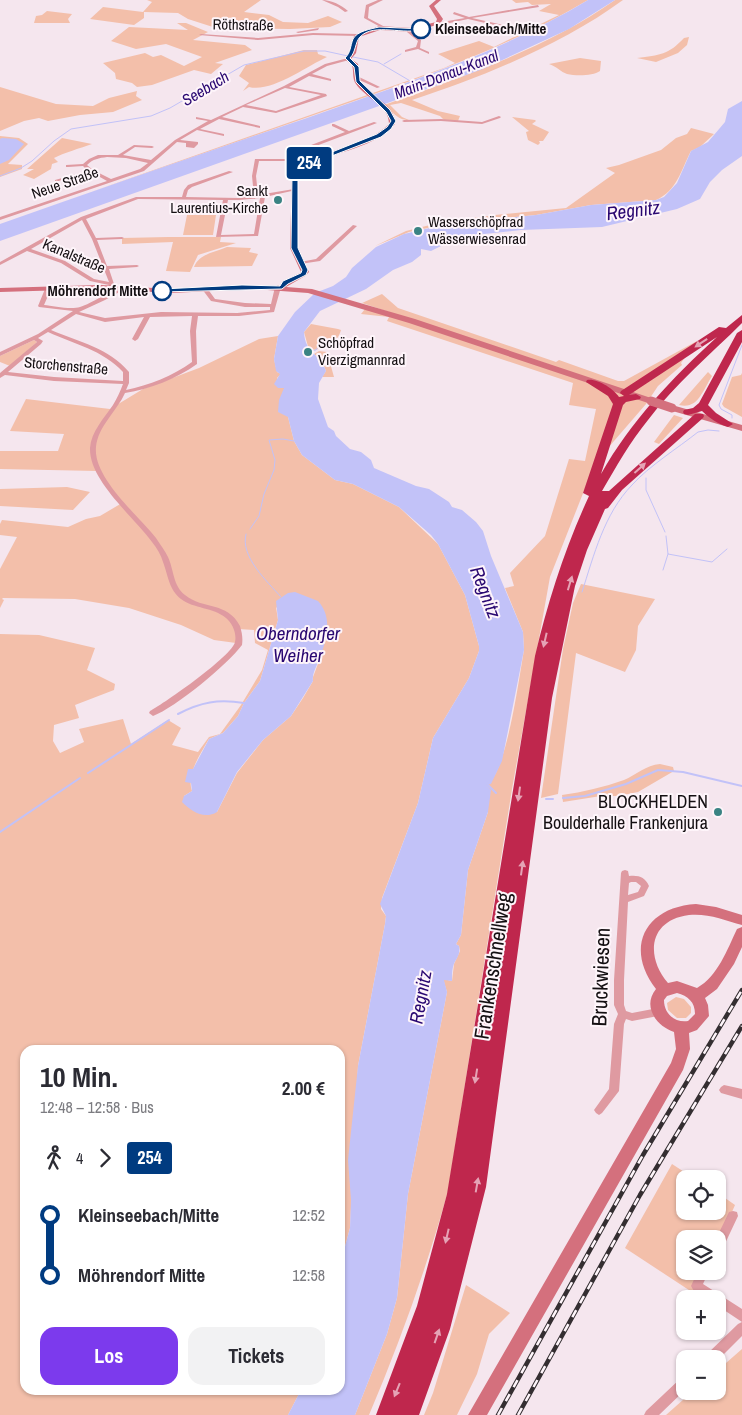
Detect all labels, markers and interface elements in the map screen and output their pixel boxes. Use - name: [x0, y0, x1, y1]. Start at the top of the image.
- street label: Röthstraße: [212, 13, 274, 36]
- place label: Kleinseebach/Mitte: [435, 18, 547, 39]
- marker: Kleinseebach/Mitte: [411, 19, 431, 39]
- water label: Main-Donau-Kanal: [391, 44, 502, 104]
- water label: Seebach: [177, 65, 233, 111]
- line badge: 254: [280, 147, 338, 179]
- text: 254: [297, 150, 321, 175]
- street label: Neue Straße: [28, 161, 101, 204]
- place label: Sankt Laurentius-Kirche: [170, 180, 269, 218]
- marker: Sankt Laurentius-Kirche: [272, 194, 284, 206]
- water label: Regnitz: [605, 194, 661, 226]
- place label: Wasserschöpfrad Wässerwiesenrad: [428, 211, 526, 249]
- marker: Wasserschöpfrad Wässerwiesenrad: [412, 225, 424, 237]
- street label: Kanalstraße: [40, 233, 109, 278]
- place label: Möhrendorf Mitte: [48, 280, 148, 301]
- marker: Möhrendorf Mitte: [152, 281, 172, 301]
- place label: Schöpfrad Vierzigmannrad: [318, 332, 405, 370]
- one-way arrow: [694, 338, 707, 348]
- marker: Schöpfrad Vierzigmannrad: [302, 346, 314, 358]
- street label: Storchenstraße: [23, 351, 109, 380]
- one-way arrow: [633, 462, 645, 474]
- water label: Regnitz: [464, 562, 508, 622]
- one-way arrow: [567, 575, 575, 590]
- water label: Oberndorfer Weiher: [256, 620, 341, 668]
- one-way arrow: [541, 632, 549, 648]
- one-way arrow: [515, 787, 523, 803]
- place label: BLOCKHELDEN Boulderhalle Frankenjura: [543, 789, 708, 835]
- marker: BLOCKHELDEN Boulderhalle Frankenjura: [712, 806, 724, 818]
- one-way arrow: [518, 859, 526, 875]
- street label: Frankenschnellweg: [467, 890, 518, 1041]
- street label: Bruckwiesen: [584, 927, 617, 1027]
- water label: Regnitz: [403, 968, 438, 1026]
- text: 10 Min.: [40, 1058, 118, 1096]
- one-way arrow: [472, 1068, 480, 1084]
- text: 2.00 €: [282, 1075, 325, 1101]
- text: 12:48 – 12:58 · Bus: [40, 1096, 154, 1118]
- icon: walk: [40, 1144, 68, 1172]
- icon: forward: [91, 1144, 119, 1172]
- text: 254: [137, 1145, 162, 1170]
- text: 4: [76, 1147, 83, 1169]
- map controls: [676, 1170, 726, 1400]
- button: locate: [676, 1170, 726, 1220]
- one-way arrow: [474, 1176, 482, 1192]
- text: Kleinseebach/Mitte: [78, 1202, 219, 1228]
- text: 12:52: [292, 1204, 325, 1226]
- one-way arrow: [443, 1228, 451, 1243]
- button: layers: [676, 1230, 726, 1280]
- text: Möhrendorf Mitte: [78, 1262, 205, 1288]
- text: 12:58: [292, 1264, 325, 1286]
- button: +: [676, 1290, 726, 1340]
- button: Los: [40, 1327, 178, 1385]
- button: Tickets: [188, 1327, 325, 1385]
- one-way arrow: [434, 1329, 441, 1344]
- button: −: [676, 1350, 726, 1400]
- one-way arrow: [393, 1383, 401, 1397]

